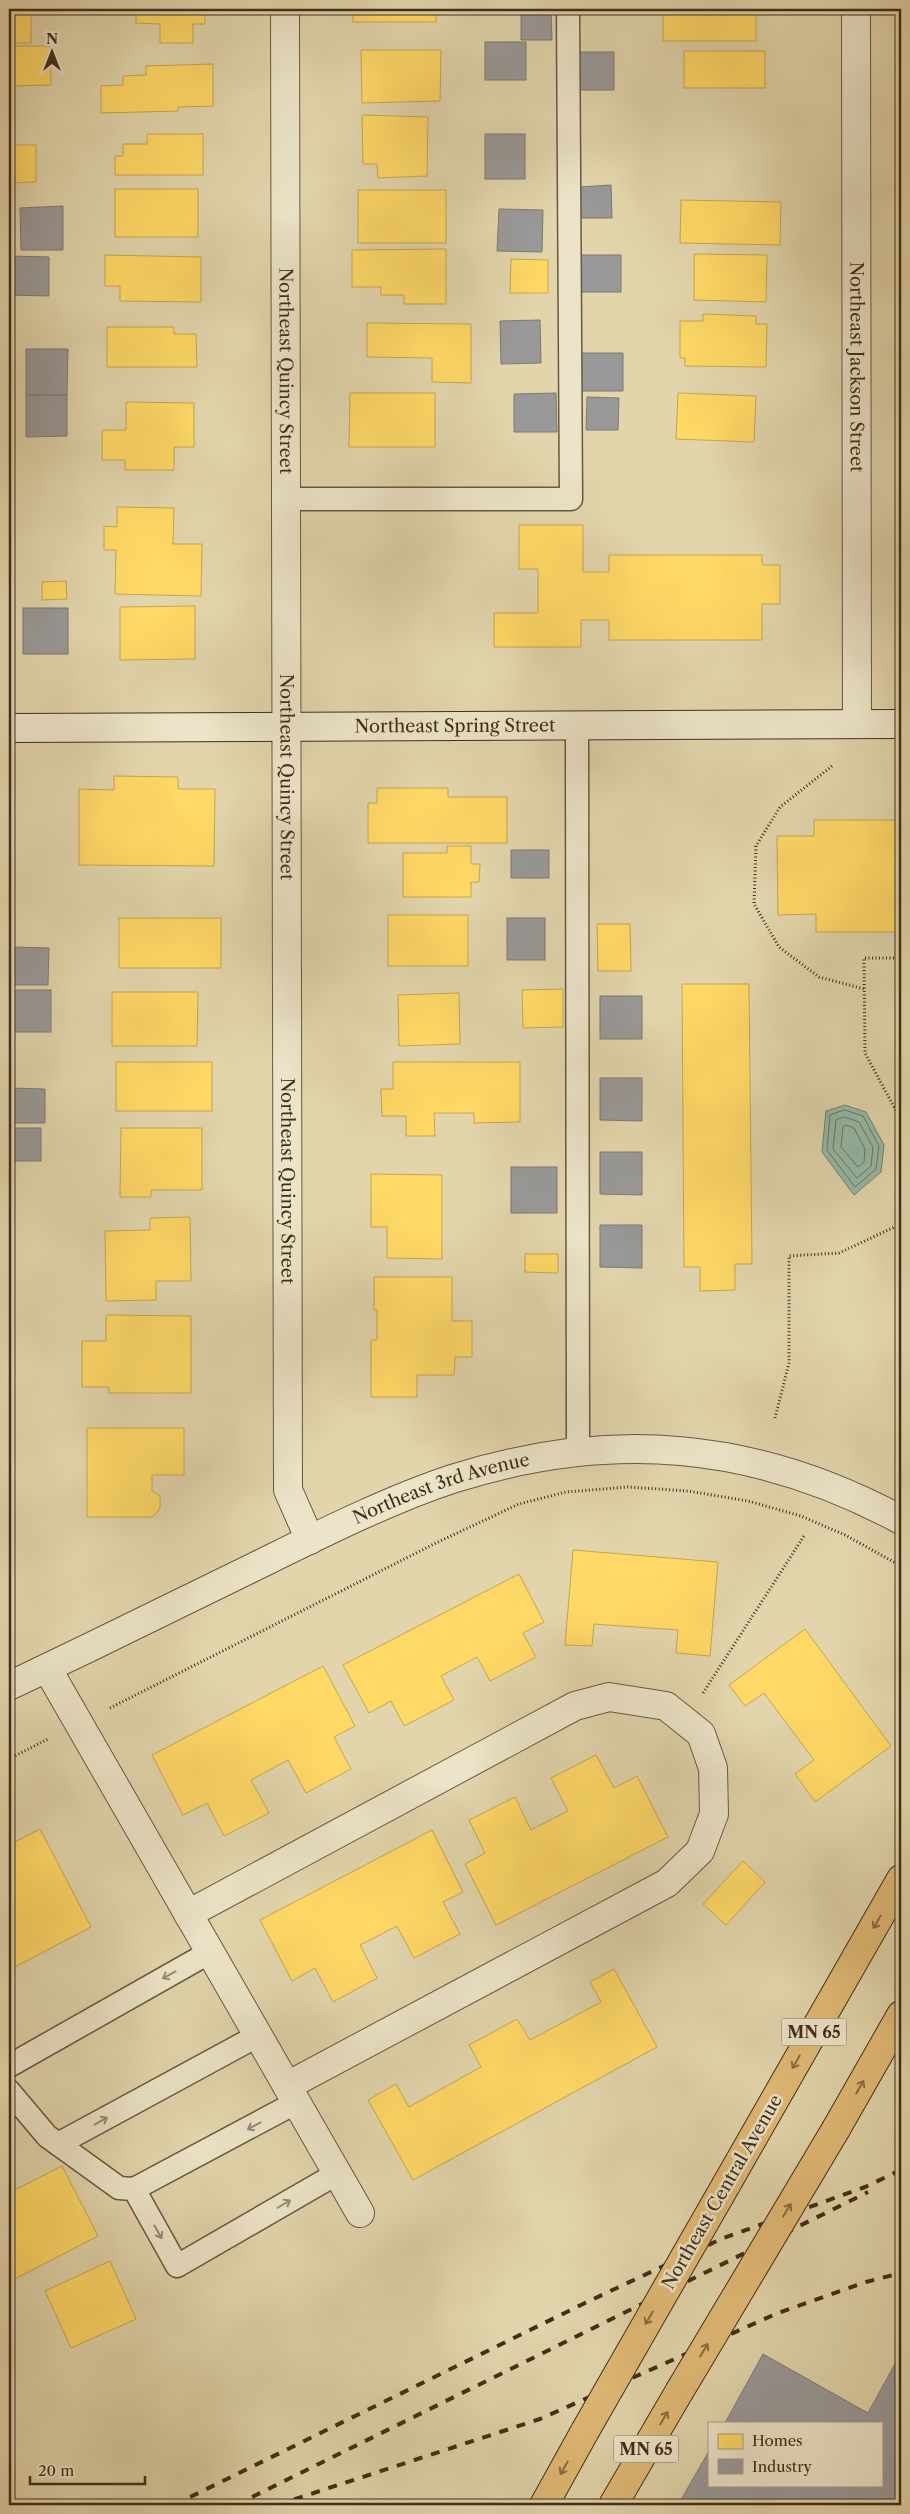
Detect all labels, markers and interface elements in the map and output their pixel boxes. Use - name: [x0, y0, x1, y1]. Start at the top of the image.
- north arrow: [28, 28, 78, 78]
- text: N: [46, 30, 58, 48]
- street label: Northeast Jackson Street: [845, 262, 868, 473]
- street label: Northeast Quincy Street: [275, 268, 297, 475]
- street label: Northeast Quincy Street: [275, 674, 298, 881]
- street label: Northeast Spring Street: [355, 715, 556, 737]
- street label: Northeast Quincy Street: [276, 1078, 299, 1285]
- street label: Northeast 3rd Avenue: [349, 1449, 531, 1529]
- one-way arrow: [872, 1914, 882, 1929]
- one-way arrow: [163, 1971, 177, 1981]
- road number: MN 65: [782, 2018, 846, 2045]
- one-way arrow: [791, 2055, 801, 2069]
- one-way arrow: [855, 2079, 865, 2094]
- street label: Northeast Central Avenue: [657, 2091, 787, 2293]
- one-way arrow: [93, 2116, 108, 2125]
- one-way arrow: [247, 2121, 262, 2131]
- one-way arrow: [277, 2199, 291, 2209]
- one-way arrow: [782, 2204, 792, 2218]
- one-way arrow: [154, 2224, 163, 2239]
- one-way arrow: [644, 2311, 654, 2325]
- one-way arrow: [699, 2343, 709, 2357]
- one-way arrow: [659, 2411, 669, 2425]
- legend: [708, 2422, 882, 2486]
- text: Homes: [752, 2431, 803, 2450]
- road number: MN 65: [614, 2436, 678, 2462]
- scale bar: [30, 2454, 145, 2486]
- text: Industry: [752, 2457, 812, 2476]
- text: 20 m: [38, 2461, 74, 2480]
- one-way arrow: [559, 2461, 569, 2476]

